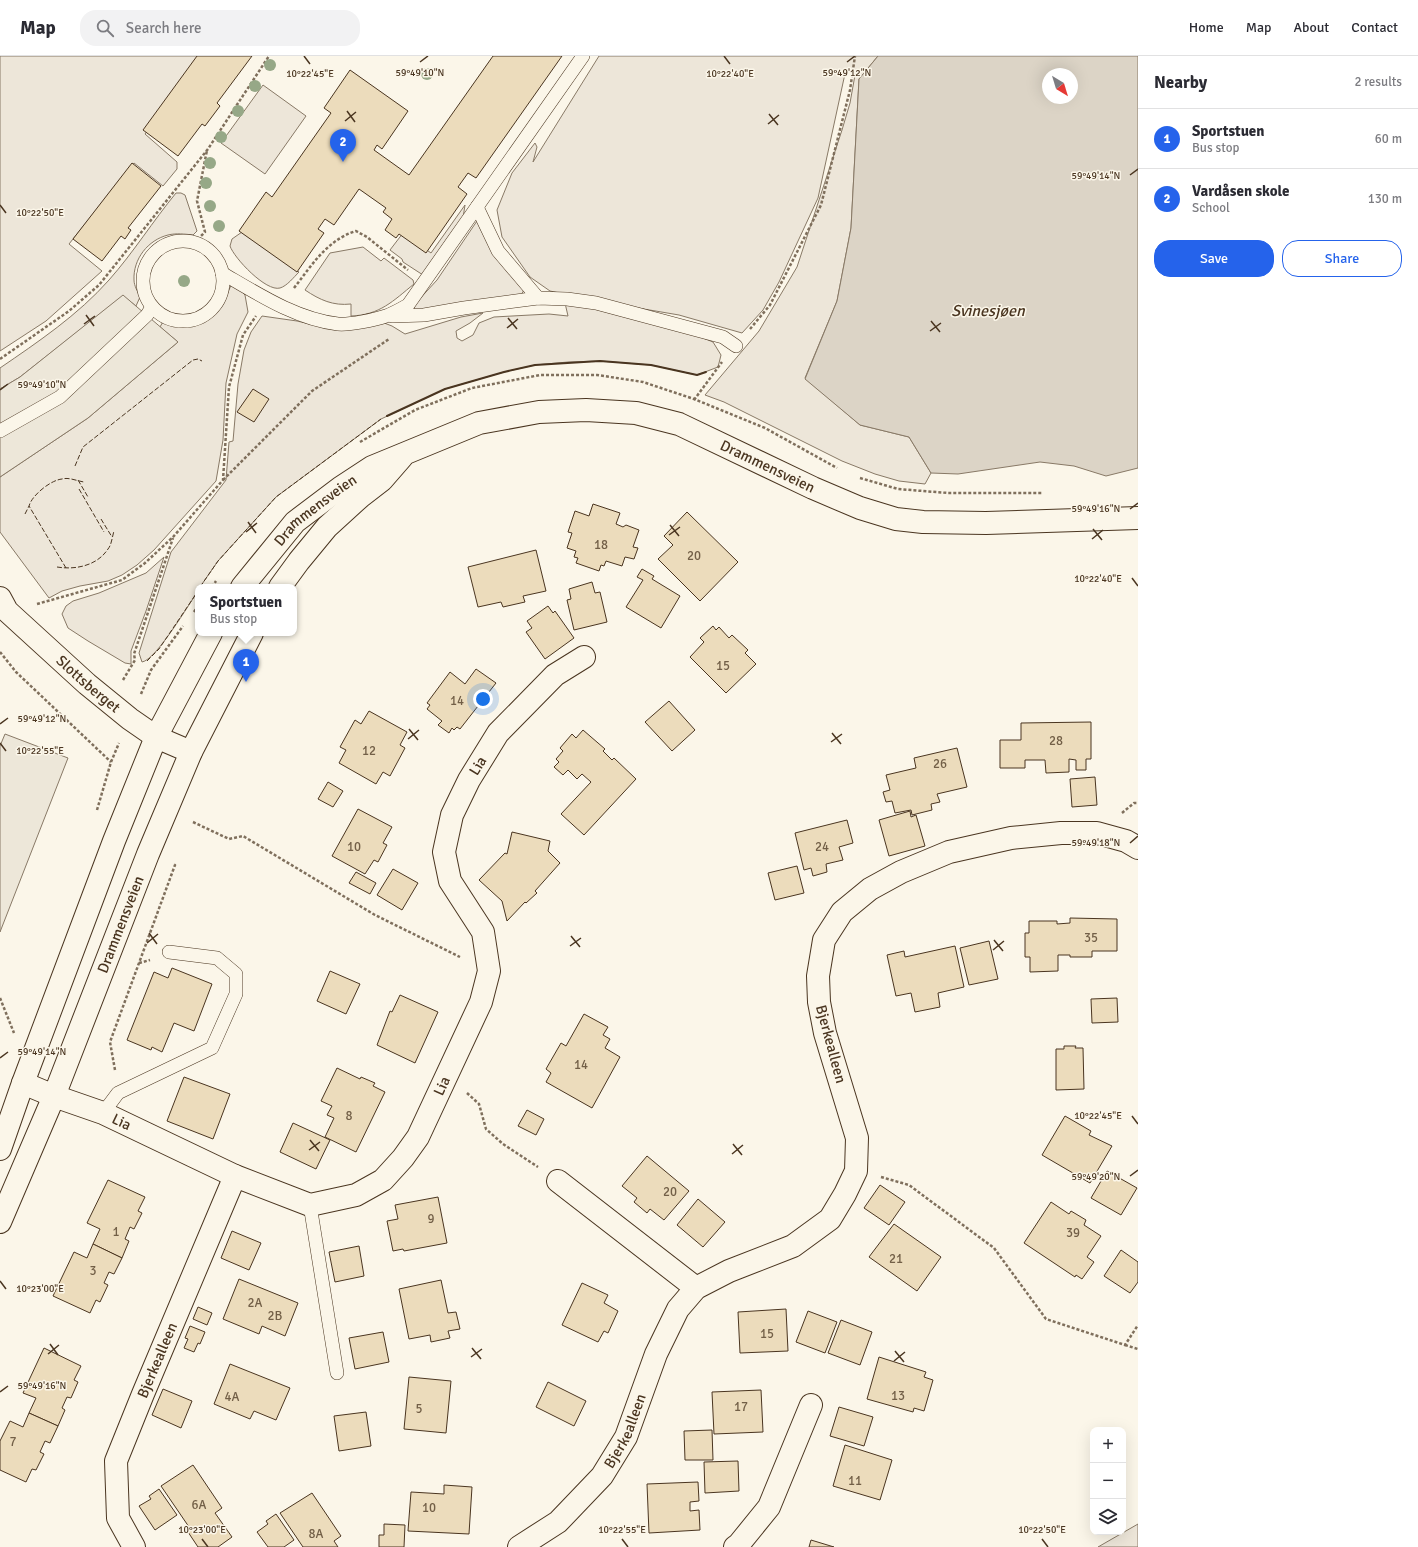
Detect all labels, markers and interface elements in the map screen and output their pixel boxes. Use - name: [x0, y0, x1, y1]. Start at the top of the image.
- search box: [80, 10, 360, 46]
- text: Map: [20, 16, 56, 40]
- icon: search: [94, 17, 116, 39]
- text: Search here: [126, 19, 201, 37]
- text: Home: [1189, 19, 1224, 36]
- text: Map: [1246, 19, 1271, 36]
- text: About: [1293, 19, 1329, 36]
- text: Contact: [1351, 19, 1398, 36]
- text: 59°49'10"N: [396, 67, 444, 79]
- text: 59°49'12"N: [823, 67, 871, 79]
- text: 10°22'45"E: [286, 68, 334, 80]
- text: 10°22'40"E: [706, 68, 754, 80]
- north arrow: [1042, 68, 1078, 104]
- text: Nearby: [1154, 72, 1207, 93]
- text: 2 results: [1354, 74, 1402, 90]
- text: Sportstuen: [1192, 122, 1265, 140]
- pin: 2: [330, 129, 356, 162]
- text: 1: [1163, 131, 1171, 147]
- text: 60 m: [1375, 131, 1402, 147]
- text: Bus stop: [1192, 140, 1239, 156]
- text: 59°49'14"N: [1072, 170, 1120, 182]
- text: Vardåsen skole: [1192, 182, 1289, 200]
- text: 2: [1163, 191, 1171, 207]
- text: 130 m: [1368, 191, 1402, 207]
- text: School: [1192, 200, 1230, 216]
- text: 10°22'50"E: [16, 207, 64, 219]
- button: Save: [1154, 240, 1274, 277]
- button: Share: [1282, 240, 1402, 277]
- water label: Svinesjøen: [951, 301, 1026, 321]
- text: 59°49'10"N: [18, 379, 66, 391]
- street label: Drammensveien: [717, 436, 818, 497]
- street label: Drammensveien: [270, 471, 360, 550]
- text: 59°49'16"N: [1072, 503, 1120, 515]
- house number: 18: [594, 537, 608, 553]
- house number: 20: [687, 548, 701, 564]
- text: 10°22'40"E: [1074, 573, 1122, 585]
- popup: [195, 584, 297, 636]
- text: Sportstuen: [210, 593, 282, 611]
- text: Bus stop: [210, 611, 257, 627]
- pin: 1: [233, 649, 259, 682]
- street label: Slottsberget: [52, 651, 124, 716]
- house number: 15: [716, 658, 730, 674]
- your location: [473, 689, 493, 709]
- house number: 14: [450, 693, 464, 709]
- text: 59°49'12"N: [18, 713, 66, 725]
- house number: 28: [1049, 733, 1063, 749]
- house number: 12: [362, 743, 376, 759]
- text: 10°22'55"E: [16, 745, 64, 757]
- street label: Lia: [465, 753, 491, 779]
- house number: 26: [933, 756, 947, 772]
- text: 59°49'18"N: [1072, 837, 1120, 849]
- house number: 10: [347, 839, 361, 855]
- house number: 24: [815, 839, 829, 855]
- street label: Drammensveien: [94, 873, 148, 976]
- house number: 35: [1084, 930, 1098, 946]
- street label: Bjerkealleen: [812, 1003, 850, 1085]
- text: 59°49'14"N: [18, 1046, 66, 1058]
- house number: 14: [574, 1057, 588, 1073]
- street label: Lia: [430, 1073, 454, 1098]
- house number: 8: [345, 1108, 353, 1124]
- street label: Lia: [109, 1110, 134, 1134]
- text: 10°22'45"E: [1074, 1110, 1122, 1122]
- text: 59°49'20"N: [1072, 1171, 1120, 1183]
- house number: 20: [663, 1184, 677, 1200]
- house number: 9: [427, 1211, 435, 1227]
- house number: 1: [112, 1224, 120, 1240]
- house number: 39: [1066, 1225, 1080, 1241]
- house number: 21: [889, 1251, 903, 1267]
- house number: 3: [89, 1263, 97, 1279]
- text: 10°23'00"E: [16, 1283, 64, 1295]
- house number: 2A: [248, 1295, 263, 1311]
- house number: 2B: [268, 1308, 283, 1324]
- street label: Bjerkealleen: [133, 1320, 181, 1401]
- house number: 15: [760, 1326, 774, 1342]
- text: 59°49'16"N: [18, 1380, 66, 1392]
- house number: 13: [891, 1388, 905, 1404]
- house number: 4A: [225, 1389, 240, 1405]
- street label: Bjerkealleen: [600, 1391, 650, 1471]
- house number: 17: [734, 1399, 748, 1415]
- house number: 5: [415, 1401, 423, 1417]
- map controls: [1090, 1427, 1126, 1535]
- button: +: [1090, 1427, 1126, 1463]
- house number: 7: [9, 1434, 17, 1450]
- button: −: [1090, 1463, 1126, 1499]
- house number: 11: [848, 1473, 862, 1489]
- house number: 6A: [192, 1497, 207, 1513]
- button: layers: [1090, 1499, 1126, 1535]
- house number: 10: [422, 1500, 436, 1516]
- text: 10°23'00"E: [178, 1524, 226, 1536]
- text: 10°22'55"E: [598, 1524, 646, 1536]
- text: 10°22'50"E: [1018, 1524, 1066, 1536]
- house number: 8A: [309, 1526, 324, 1542]

